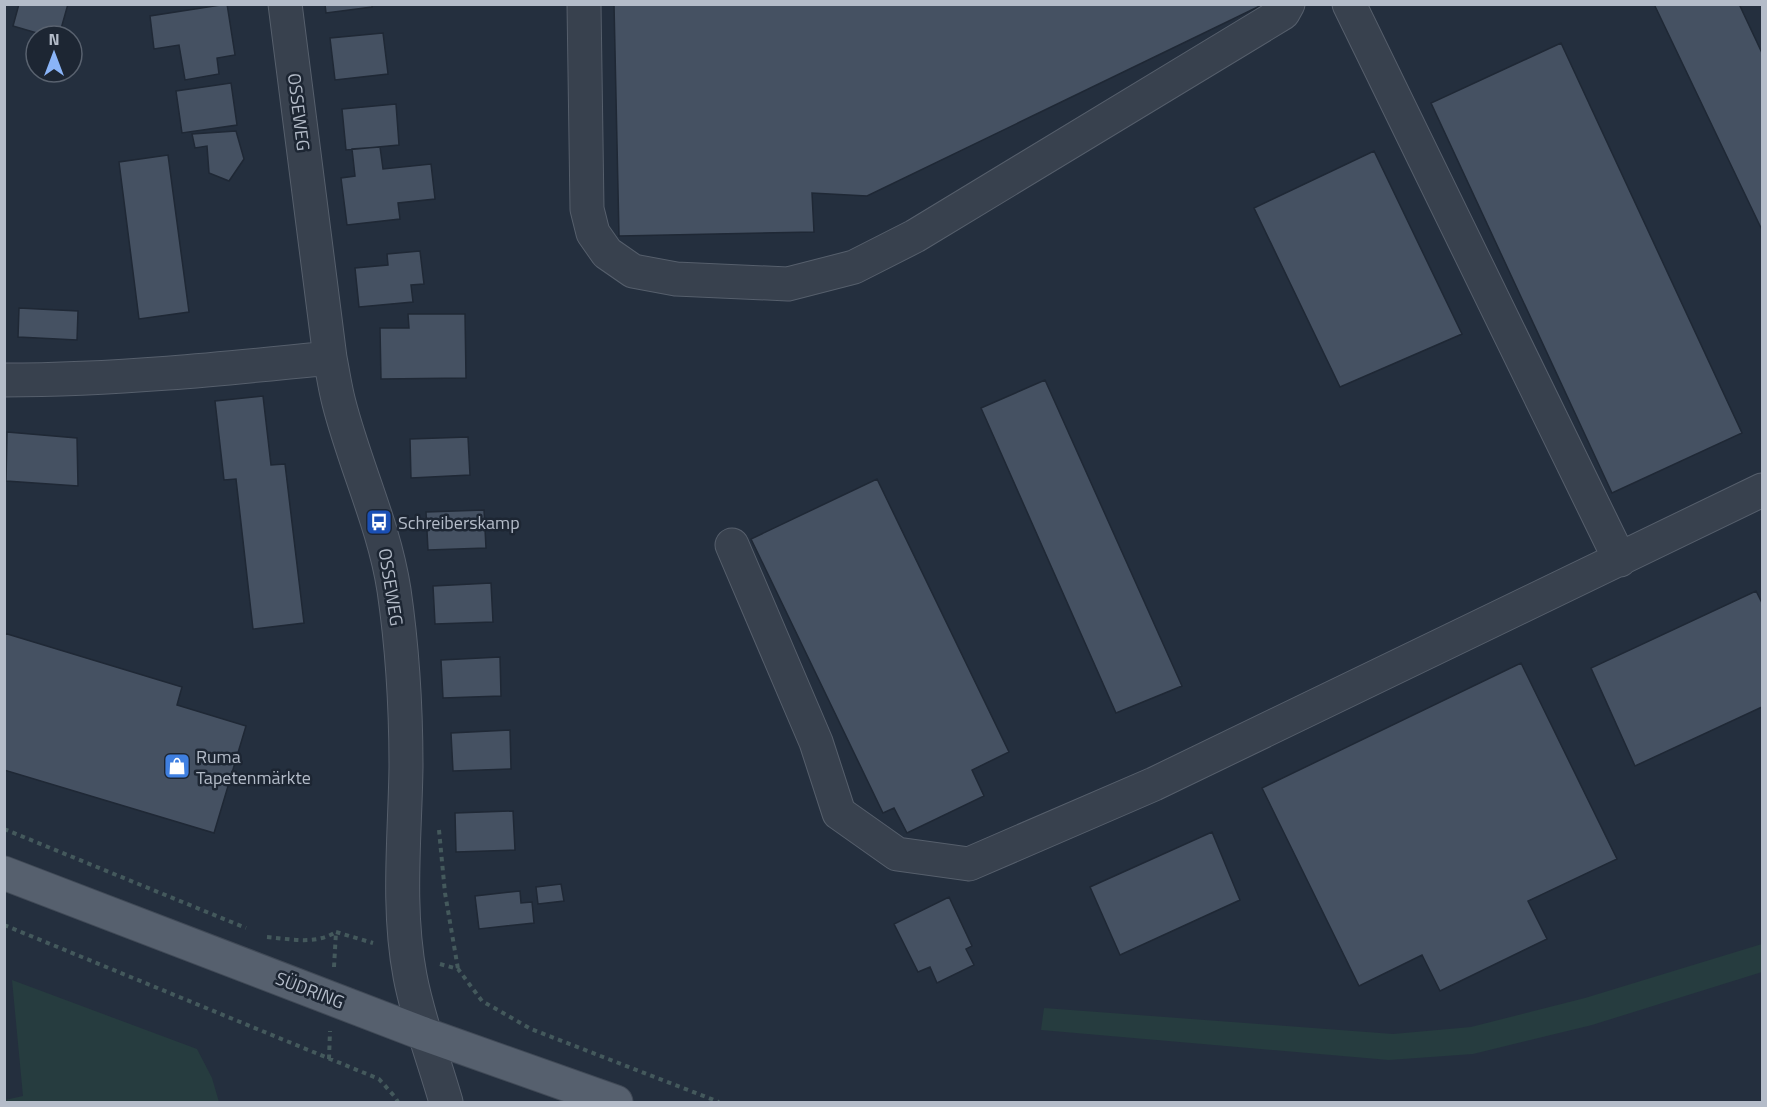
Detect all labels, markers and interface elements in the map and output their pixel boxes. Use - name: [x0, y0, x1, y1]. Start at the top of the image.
- north arrow: [24, 24, 84, 84]
- text: N: [48, 27, 60, 51]
- street label: OSSEWEG: [281, 72, 317, 152]
- bus stop icon: Schreiberskamp: [364, 507, 394, 537]
- place label: Schreiberskamp: [398, 509, 520, 536]
- street label: OSSEWEG: [372, 546, 410, 628]
- place label: Ruma Tapetenmärkte: [196, 743, 311, 791]
- shop icon: Ruma Tapetenmärkte: [162, 751, 192, 781]
- street label: SÜDRING: [272, 965, 348, 1015]

